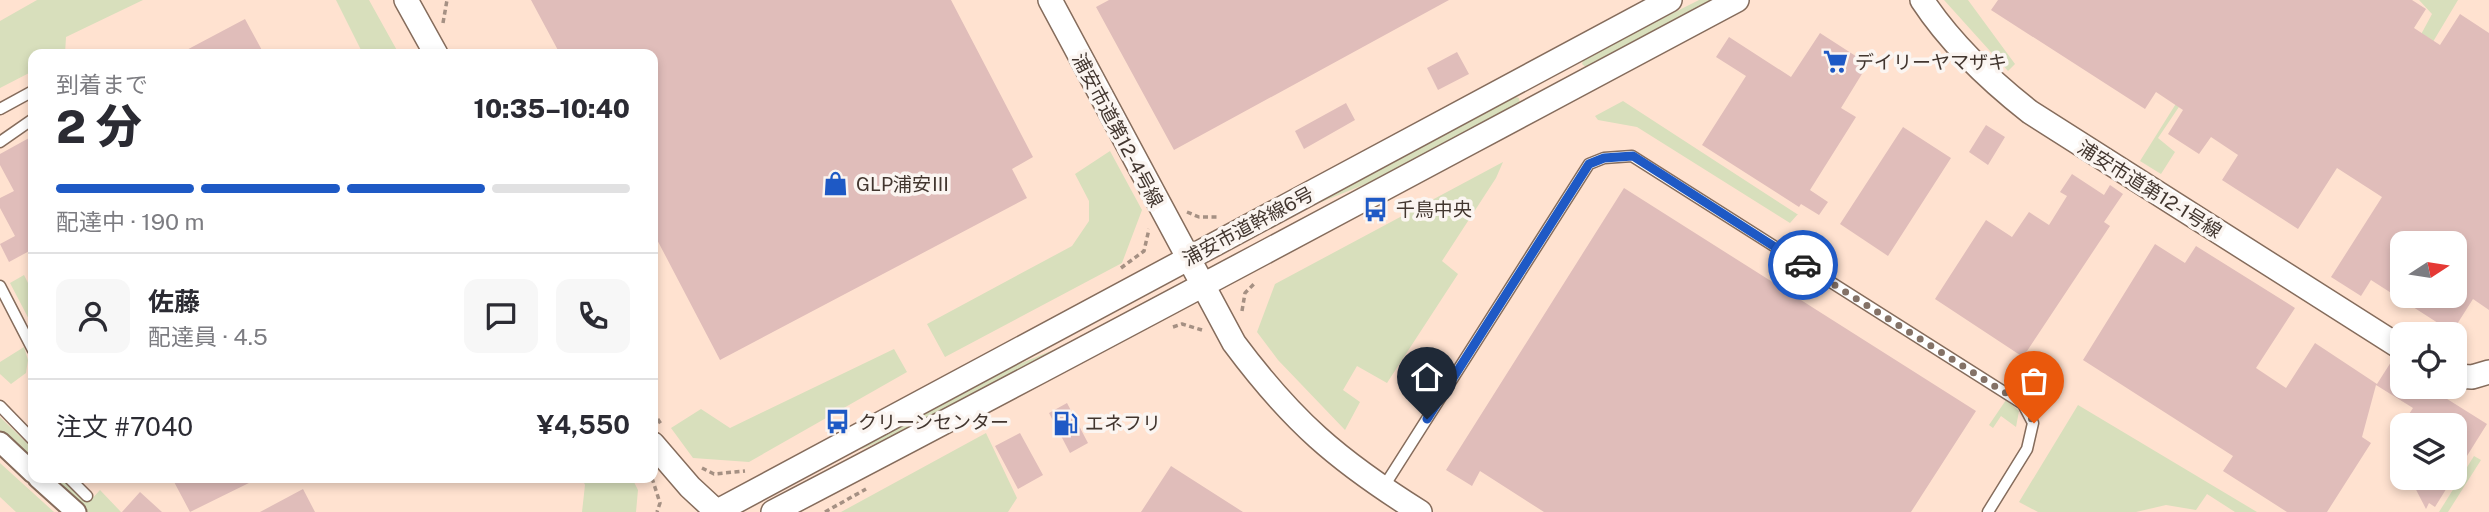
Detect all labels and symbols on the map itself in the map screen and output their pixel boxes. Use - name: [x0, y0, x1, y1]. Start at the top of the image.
- supermarket icon: デイリーヤマザキ: [1821, 48, 1849, 76]
- street label: 浦安市道第12-4号線: [1068, 49, 1168, 211]
- place label: デイリーヤマザキ: [1855, 51, 2007, 73]
- street label: 浦安市道第12-1号線: [2074, 136, 2226, 242]
- shop icon: GLP浦安Ⅲ: [822, 170, 850, 198]
- place label: GLP浦安Ⅲ: [856, 173, 950, 195]
- street label: 浦安市道幹線6号: [1179, 182, 1317, 270]
- bus stop icon: 千鳥中央: [1362, 195, 1390, 223]
- place label: 千鳥中央: [1396, 198, 1472, 220]
- courier: [1768, 230, 1838, 300]
- north arrow: [2390, 231, 2468, 308]
- pin: [1397, 347, 1457, 419]
- pin: [2004, 351, 2064, 423]
- bus stop icon: クリーンセンター: [824, 408, 852, 436]
- fuel station icon: エネフリ: [1051, 409, 1079, 437]
- place label: クリーンセンター: [858, 411, 1009, 433]
- place label: エネフリ: [1085, 412, 1161, 434]

